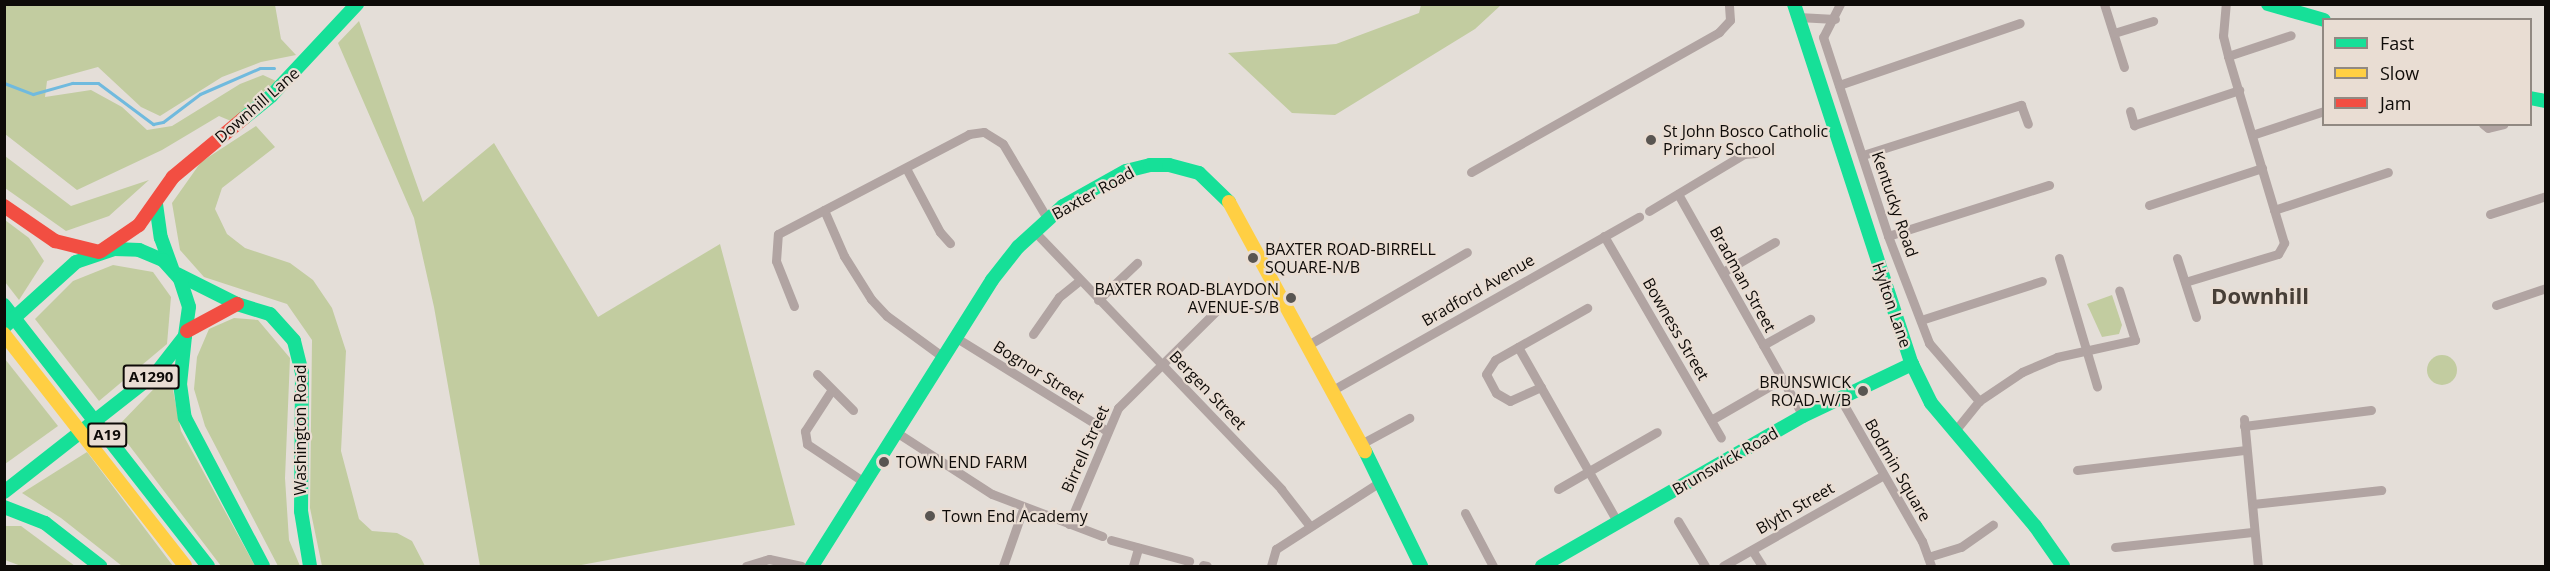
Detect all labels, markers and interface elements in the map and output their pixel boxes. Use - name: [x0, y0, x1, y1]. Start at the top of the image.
- legend: [2322, 18, 2532, 126]
- text: Fast: [2380, 31, 2414, 55]
- text: Slow: [2380, 61, 2419, 85]
- street label: Downhill Lane: [211, 63, 303, 147]
- text: Jam: [2380, 91, 2412, 115]
- place label: St John Bosco Catholic Primary School: [1663, 121, 1828, 159]
- marker: St John Bosco Catholic Primary School: [1644, 133, 1658, 147]
- street label: Kentucky Road: [1868, 149, 1922, 259]
- street label: Baxter Road: [1048, 163, 1138, 223]
- street label: Bradman Street: [1706, 223, 1780, 335]
- place label: BAXTER ROAD-BIRRELL SQUARE-N/B: [1265, 239, 1436, 277]
- street label: Bradford Avenue: [1418, 250, 1538, 330]
- marker: BAXTER ROAD-BIRRELL SQUARE-N/B: [1246, 251, 1260, 265]
- street label: Hylton Lane: [1868, 260, 1916, 350]
- street label: Bowness Street: [1639, 274, 1713, 384]
- place label: BAXTER ROAD-BLAYDON AVENUE-S/B: [1095, 279, 1279, 317]
- district label: Downhill: [2211, 283, 2309, 309]
- marker: BAXTER ROAD-BLAYDON AVENUE-S/B: [1284, 291, 1298, 305]
- street label: Bognor Street: [990, 336, 1088, 408]
- street label: Bergen Street: [1166, 347, 1250, 433]
- street label: Washington Road: [290, 364, 310, 496]
- road number: A1290: [122, 365, 180, 389]
- place label: BRUNSWICK ROAD-W/B: [1759, 372, 1851, 410]
- marker: BRUNSWICK ROAD-W/B: [1856, 384, 1870, 398]
- street label: Birrell Street: [1057, 402, 1113, 496]
- street label: Bodmin Square: [1861, 415, 1935, 525]
- road number: A19: [86, 423, 128, 447]
- street label: Brunswick Road: [1669, 423, 1781, 499]
- place label: TOWN END FARM: [896, 452, 1028, 472]
- marker: TOWN END FARM: [877, 455, 891, 469]
- street label: Blyth Street: [1753, 478, 1837, 538]
- place label: Town End Academy: [942, 506, 1088, 526]
- marker: Town End Academy: [923, 509, 937, 523]

